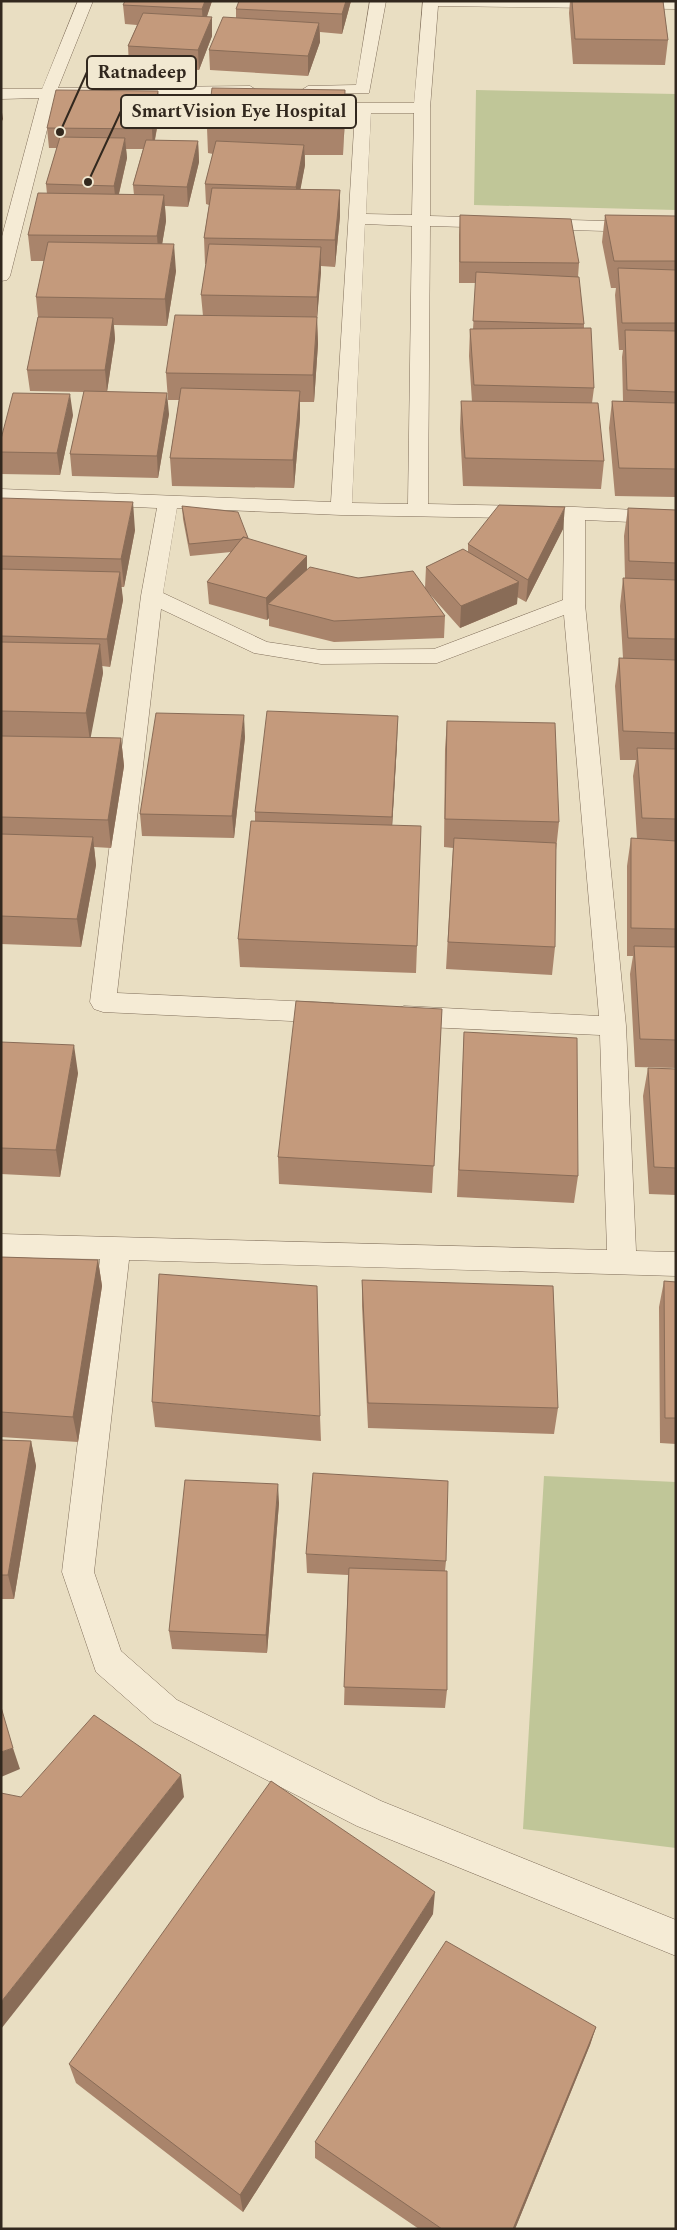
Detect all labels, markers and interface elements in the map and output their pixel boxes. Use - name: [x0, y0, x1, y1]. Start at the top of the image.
- callout: Ratnadeep: [87, 56, 196, 89]
- text: Ratnadeep: [98, 59, 186, 86]
- callout: SmartVision Eye Hospital: [121, 95, 356, 128]
- text: SmartVision Eye Hospital: [132, 98, 347, 125]

